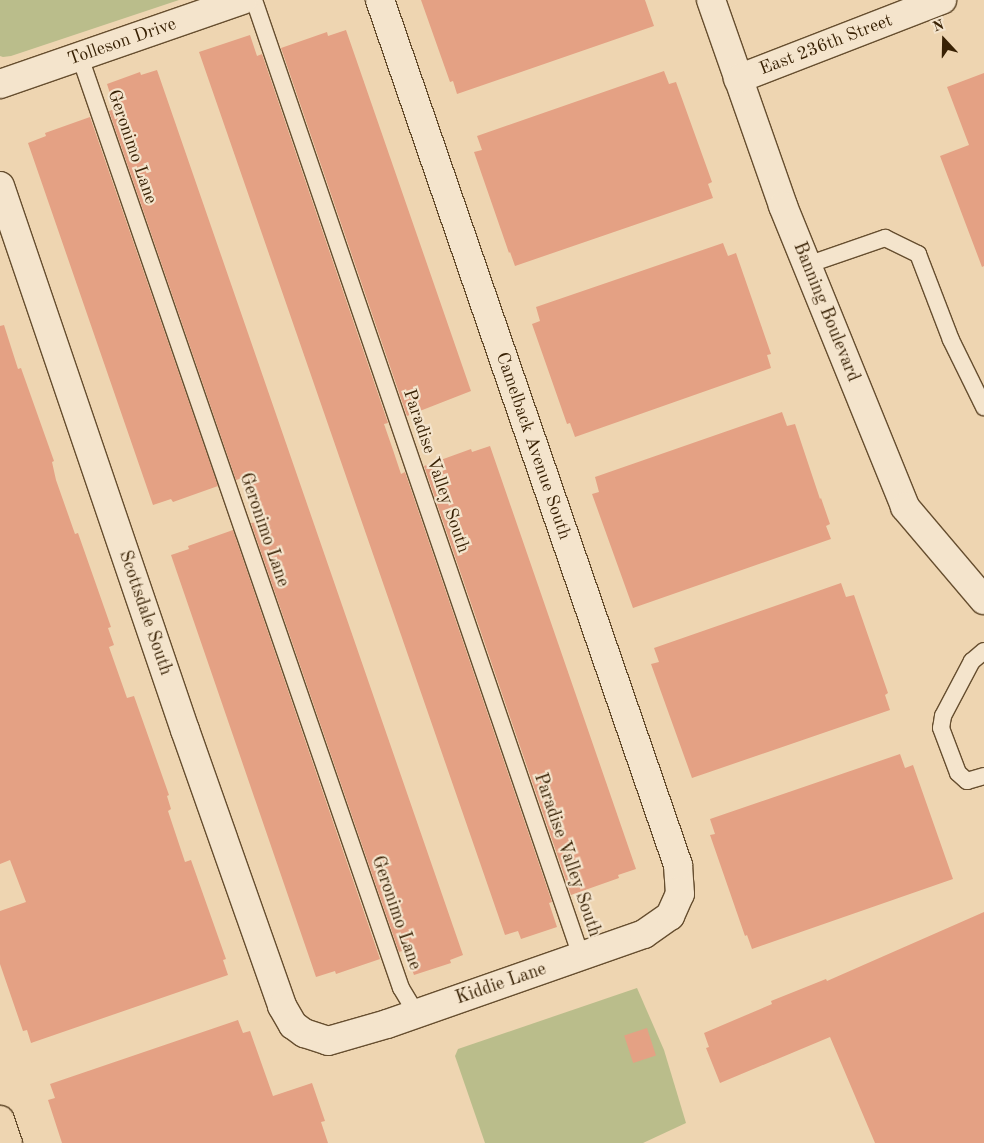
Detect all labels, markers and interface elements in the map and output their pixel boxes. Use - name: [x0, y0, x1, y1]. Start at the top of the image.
- street label: East 236th Street: [756, 10, 896, 80]
- street label: Tolleson Drive: [65, 13, 179, 71]
- north arrow: [919, 15, 969, 65]
- text: N: [931, 18, 946, 34]
- street label: Geronimo Lane: [102, 87, 162, 207]
- street label: Banning Boulevard: [788, 239, 864, 385]
- street label: Camelback Avenue South: [491, 349, 575, 543]
- street label: Paradise Valley South: [398, 386, 474, 556]
- street label: Geronimo Lane: [234, 470, 294, 590]
- street label: Scottsdale South: [114, 548, 176, 678]
- street label: Paradise Valley South: [529, 770, 605, 940]
- street label: Geronimo Lane: [366, 853, 426, 973]
- street label: Kiddie Lane: [453, 958, 549, 1010]

